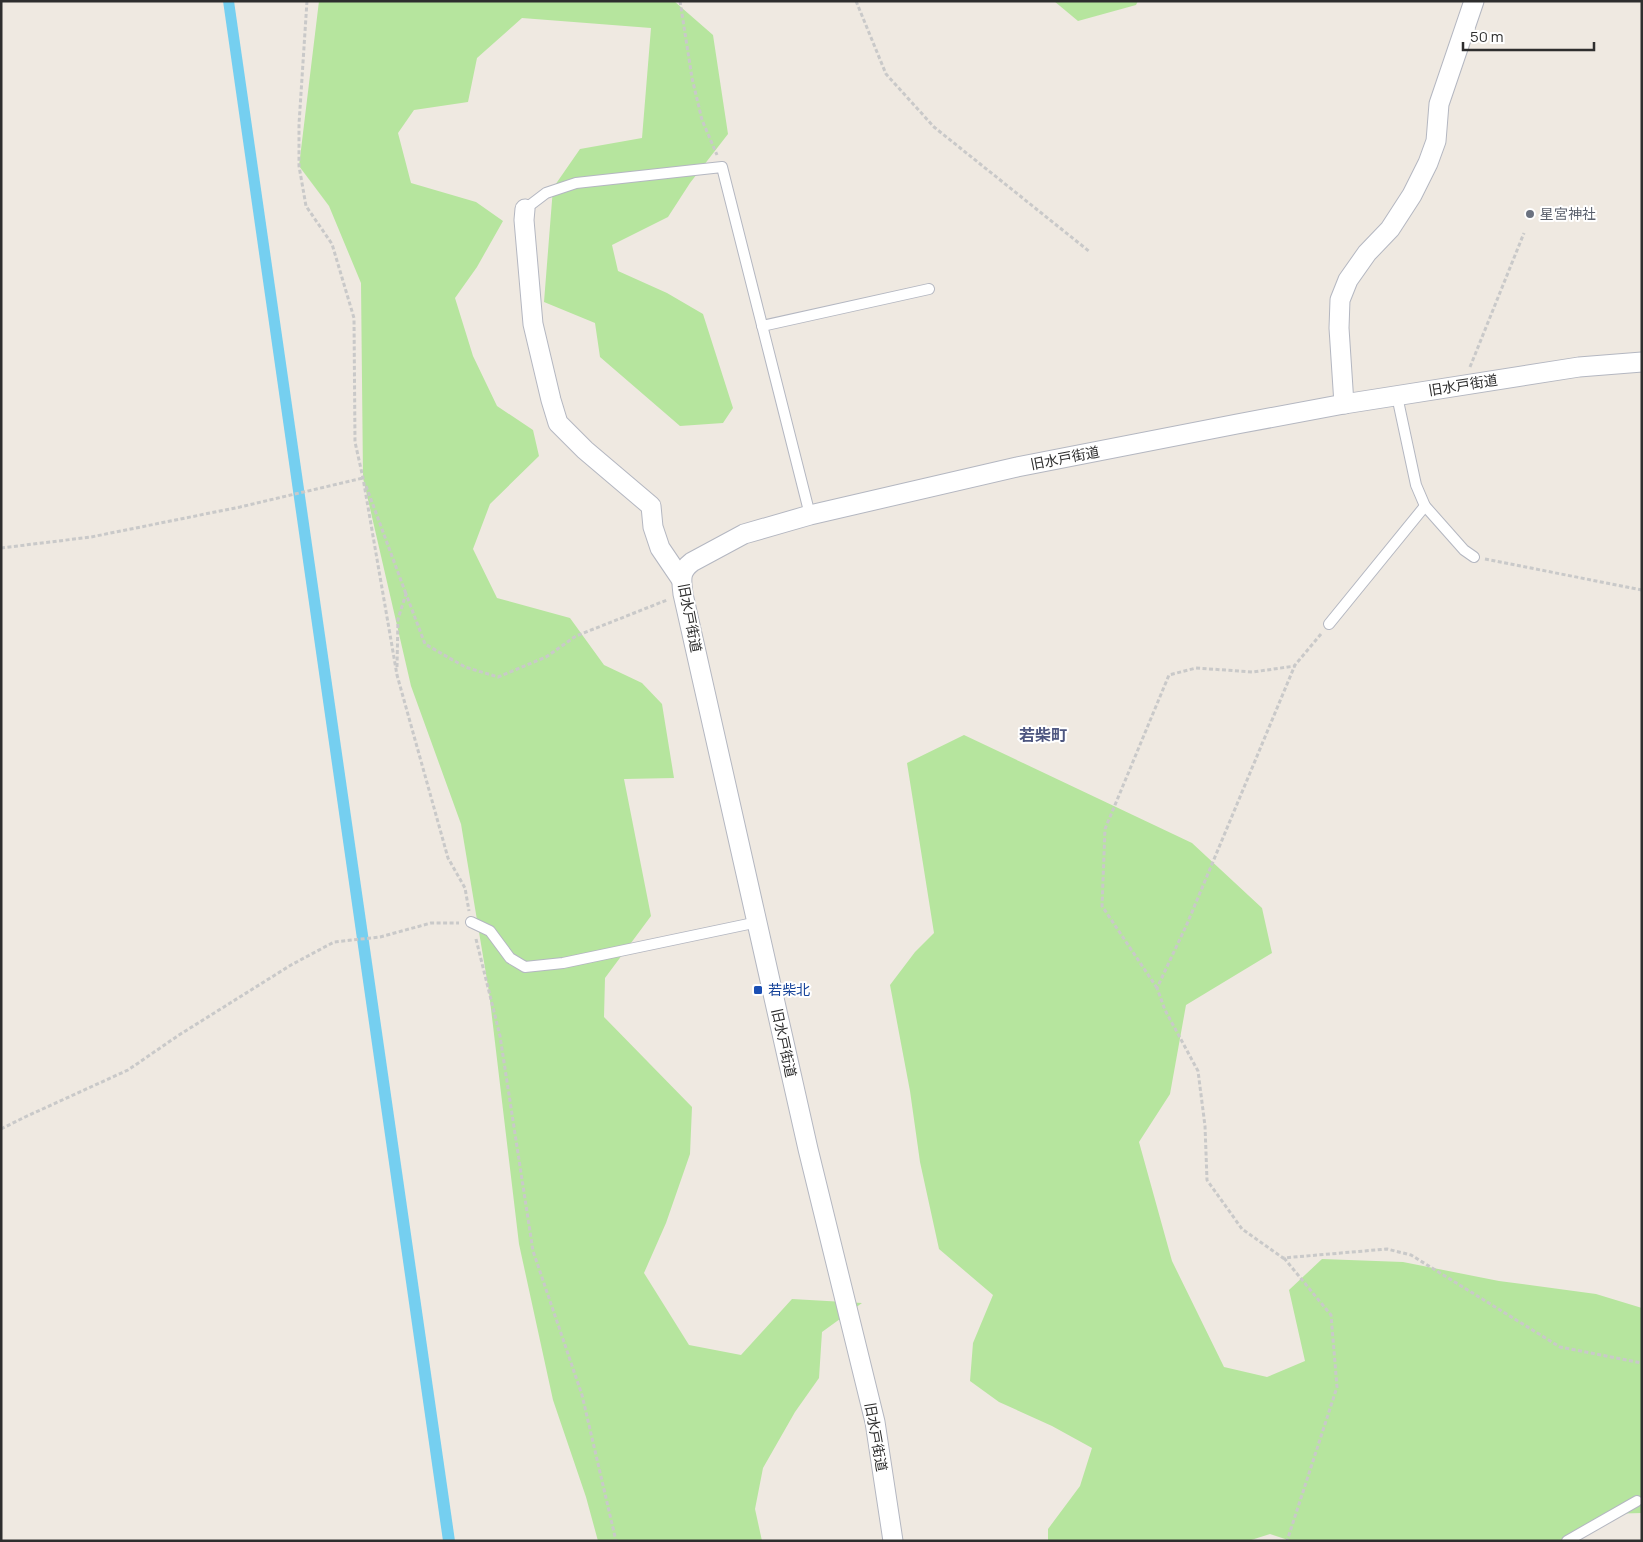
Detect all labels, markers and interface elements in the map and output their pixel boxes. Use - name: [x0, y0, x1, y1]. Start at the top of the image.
- scale bar: [1463, 20, 1594, 52]
- text: 50 m: [1470, 26, 1504, 47]
- place label: 星宮神社: [1540, 204, 1596, 223]
- marker: 星宮神社: [1524, 208, 1536, 220]
- street label: 旧水戸街道: [1427, 370, 1499, 399]
- street label: 旧水戸街道: [1029, 442, 1101, 474]
- street label: 旧水戸街道: [674, 582, 706, 654]
- district label: 若柴町: [1019, 724, 1067, 746]
- place label: 若柴北: [768, 980, 810, 999]
- marker: 若柴北: [752, 984, 764, 996]
- street label: 旧水戸街道: [768, 1007, 801, 1079]
- street label: 旧水戸街道: [861, 1401, 892, 1473]

